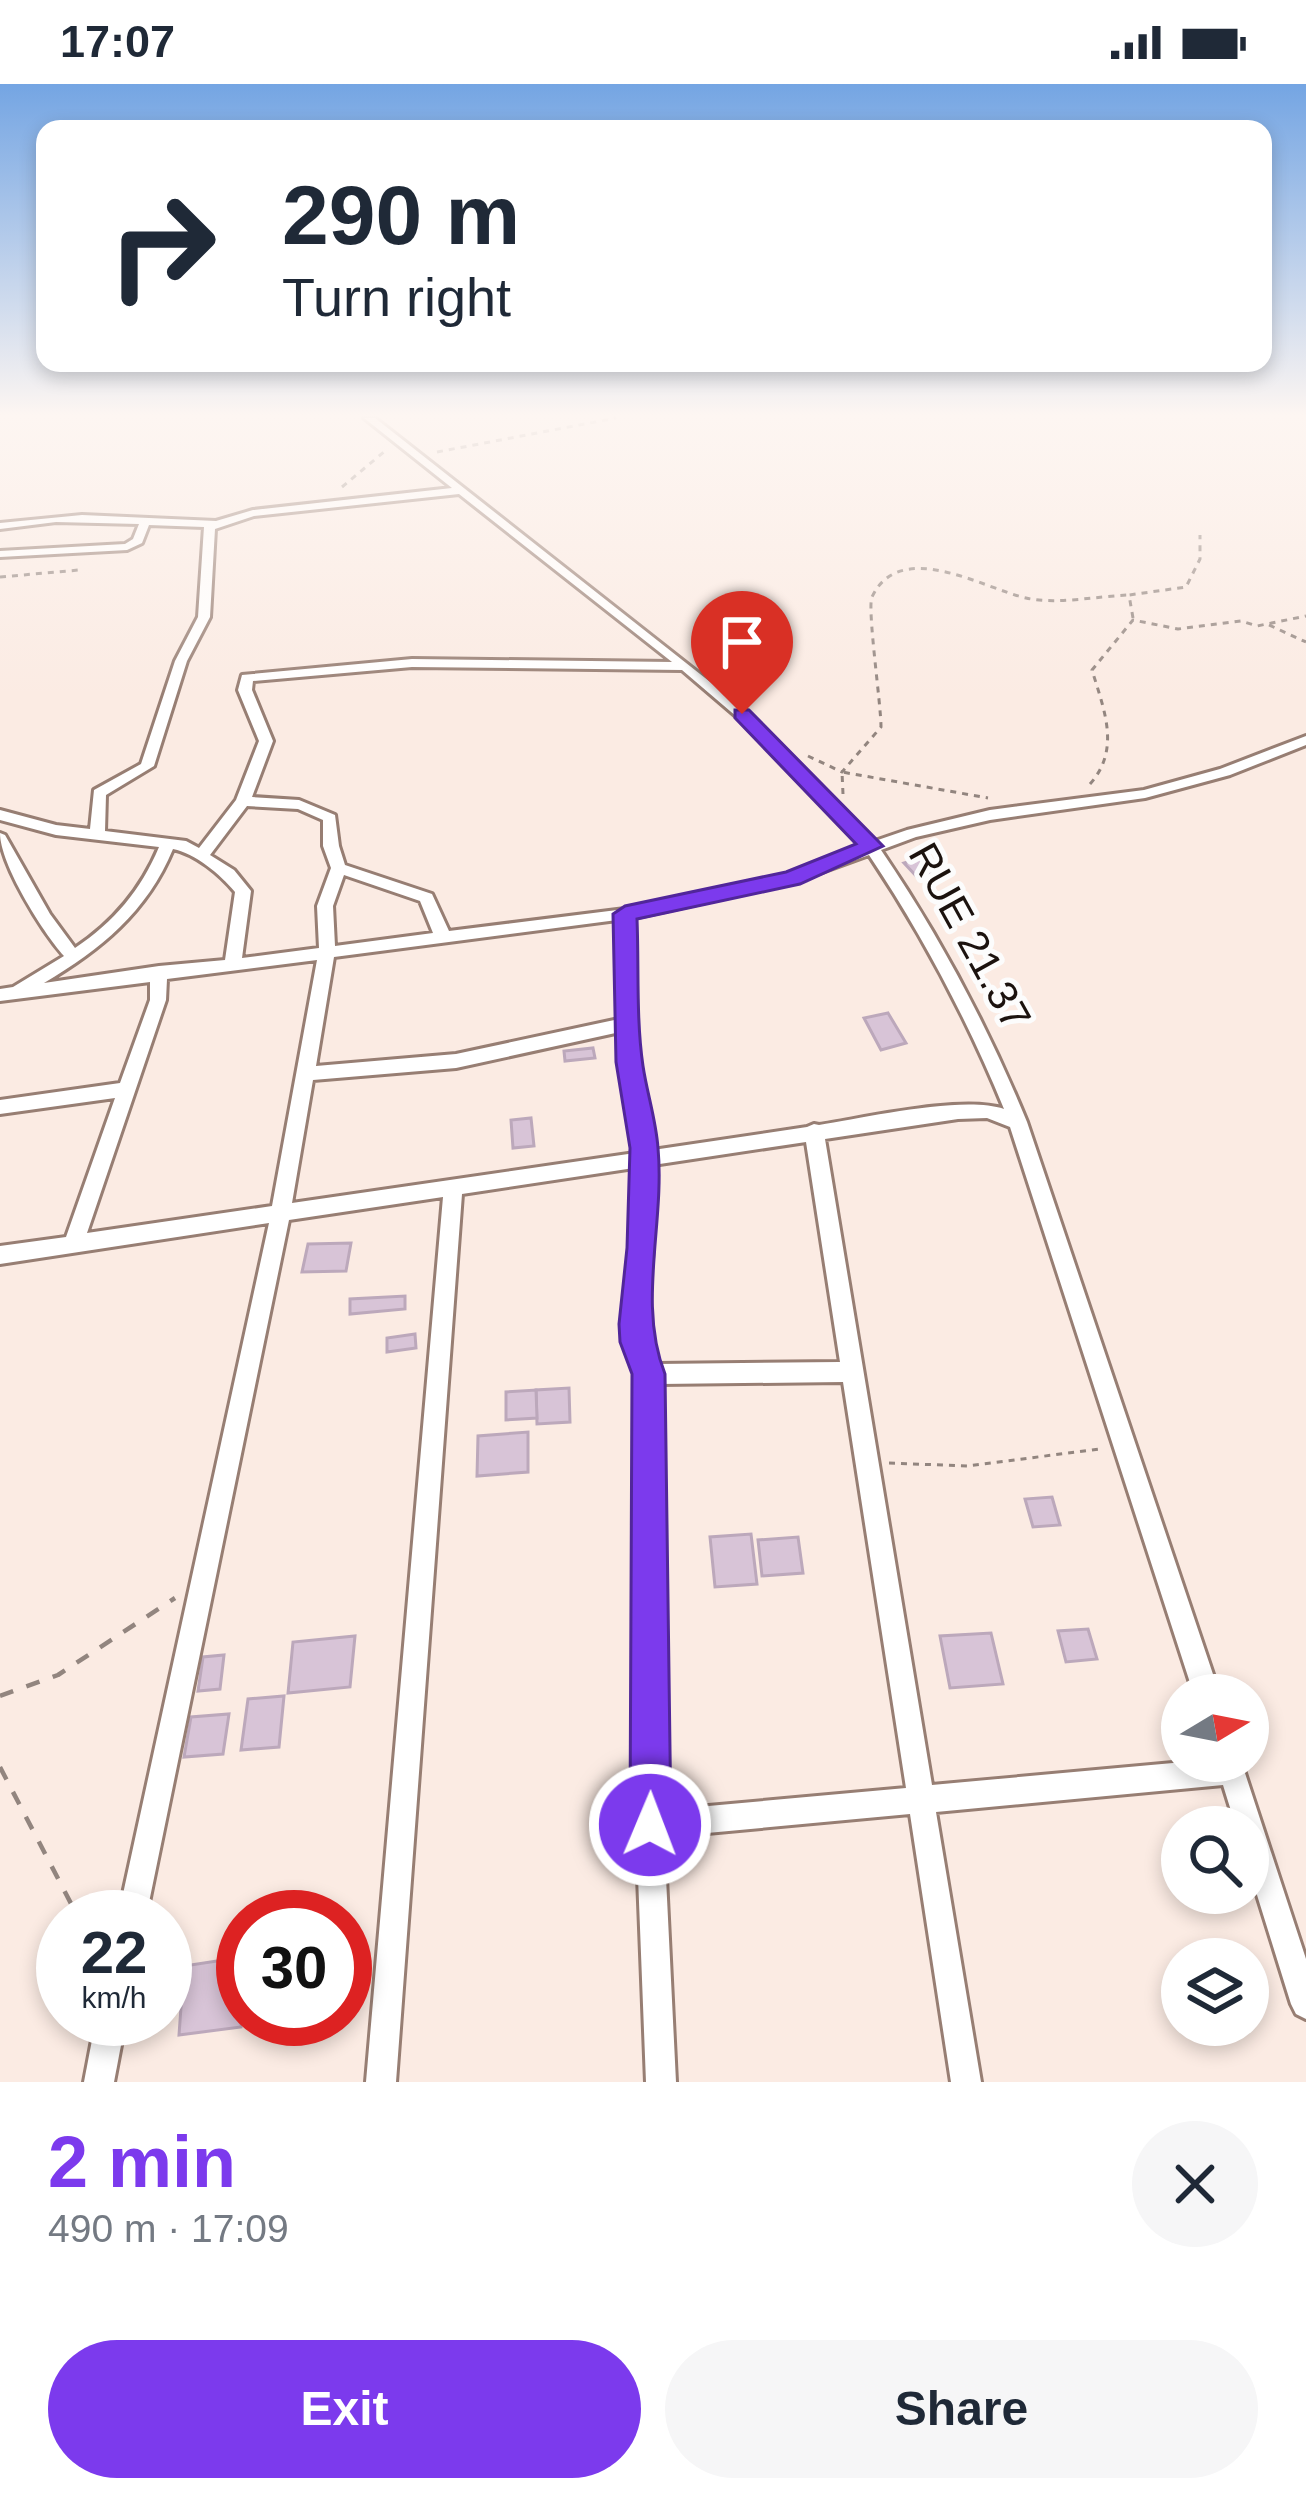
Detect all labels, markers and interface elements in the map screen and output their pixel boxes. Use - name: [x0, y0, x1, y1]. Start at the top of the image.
- text: 17:07: [60, 16, 175, 67]
- icon: right: [84, 168, 240, 324]
- text: 290 m: [282, 168, 520, 262]
- text: Turn right: [282, 267, 511, 327]
- pin: [691, 591, 793, 714]
- icon: arrive: [709, 609, 775, 675]
- street label: RUE 21.37: [900, 835, 1040, 1037]
- north arrow: [1161, 1674, 1269, 1782]
- map controls: [1161, 1674, 1269, 2046]
- position arrow: [587, 1762, 713, 1888]
- button: search: [1161, 1806, 1269, 1914]
- speed limit sign: 30: [216, 1890, 372, 2046]
- text: 22: [81, 1919, 147, 1986]
- button: layers: [1161, 1938, 1269, 2046]
- text: km/h: [81, 1981, 147, 2014]
- button: close: [1132, 2121, 1258, 2247]
- text: 2 min: [48, 2122, 236, 2202]
- text: 490 m · 17:09: [48, 2207, 289, 2250]
- button: Exit: [48, 2340, 641, 2478]
- button: Share: [665, 2340, 1258, 2478]

